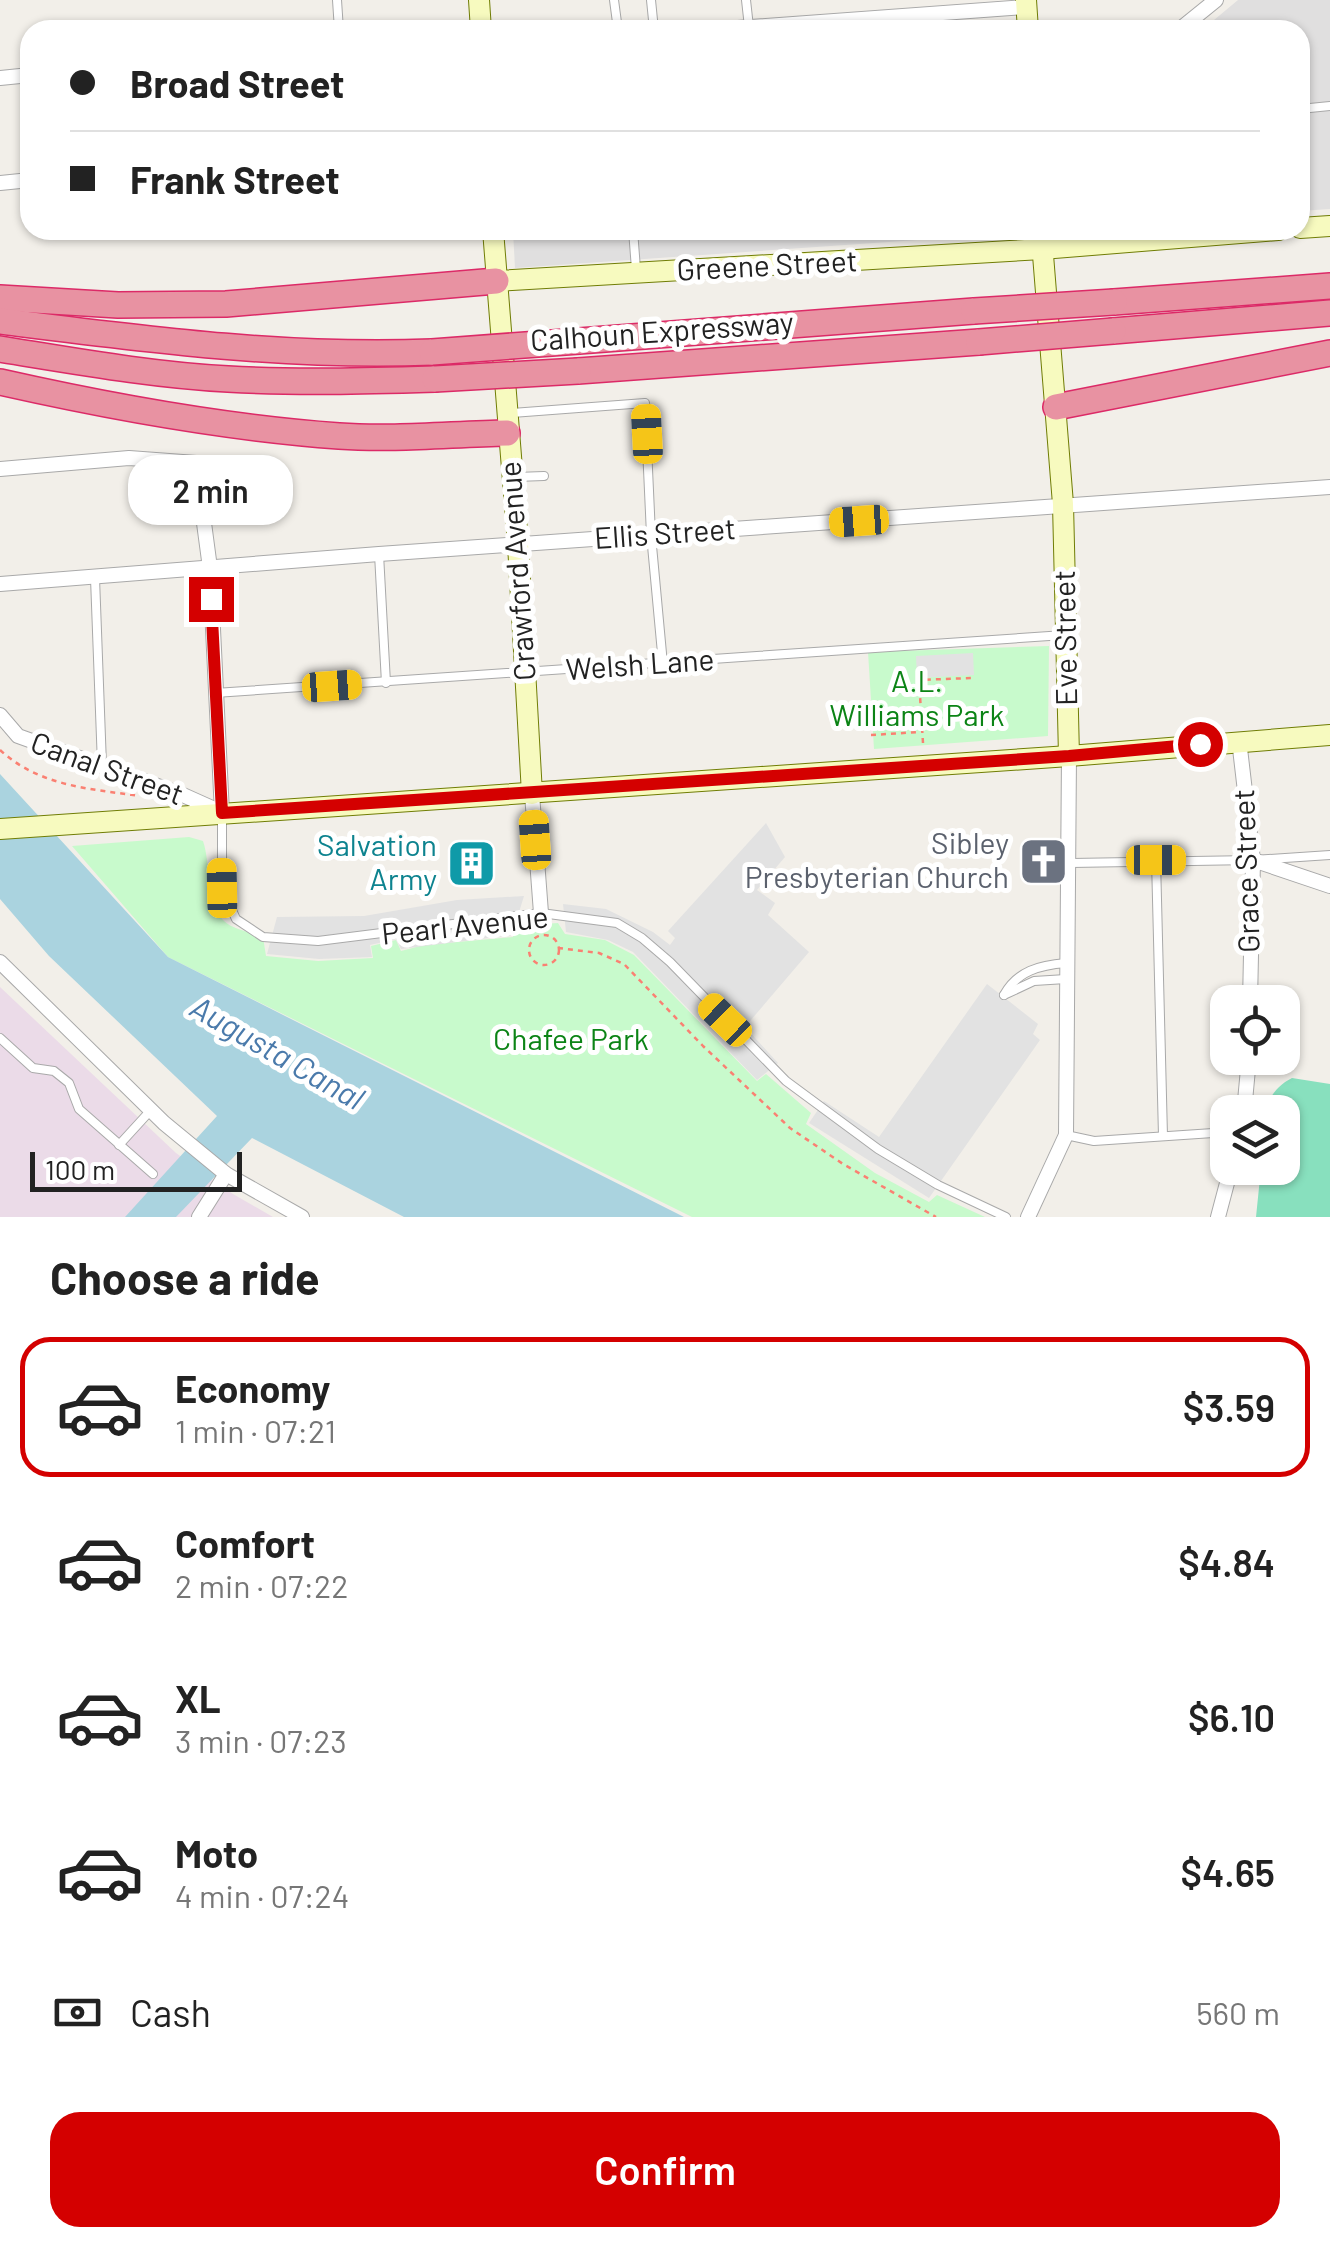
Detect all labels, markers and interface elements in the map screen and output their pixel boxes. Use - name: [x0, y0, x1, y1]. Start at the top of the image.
- text: Broad Street: [130, 60, 345, 106]
- text: Frank Street: [130, 156, 340, 202]
- street label: Greene Street: [676, 241, 858, 287]
- street label: Calhoun Expressway: [529, 303, 795, 357]
- car: [630, 403, 664, 465]
- callout: 2 min: [128, 454, 294, 524]
- street label: Crawford Avenue: [490, 460, 542, 682]
- text: 2 min: [172, 471, 249, 509]
- car: [828, 504, 890, 538]
- street label: Ellis Street: [593, 509, 737, 555]
- street label: Eve Street: [1045, 570, 1083, 706]
- route end: [189, 577, 234, 622]
- street label: Welsh Lane: [564, 640, 715, 686]
- park label: A.L. Williams Park: [830, 662, 1004, 732]
- car: [301, 669, 363, 703]
- route start: [1178, 722, 1223, 767]
- street label: Canal Street: [27, 723, 189, 811]
- street label: Grace Street: [1224, 788, 1266, 954]
- car: [518, 809, 552, 871]
- place label: Sibley Presbyterian Church: [745, 824, 1009, 894]
- place label: Salvation Army: [317, 826, 437, 896]
- church icon: Sibley Presbyterian Church: [1018, 835, 1070, 887]
- building icon: Salvation Army: [446, 837, 498, 889]
- car: [1126, 845, 1186, 875]
- car: [206, 858, 238, 918]
- street label: Pearl Avenue: [380, 897, 550, 951]
- map controls: [1210, 985, 1300, 1185]
- button: locate: [1210, 985, 1300, 1075]
- water label: Augusta Canal: [184, 986, 372, 1116]
- car: [693, 988, 757, 1052]
- park label: Chafee Park: [493, 1020, 649, 1056]
- button: layers: [1210, 1095, 1300, 1185]
- scale bar: [30, 1147, 242, 1192]
- text: 100 m: [45, 1152, 115, 1186]
- text: Choose a ride: [50, 1250, 320, 1304]
- icon: car: [55, 1362, 145, 1452]
- text: Economy: [175, 1365, 330, 1411]
- text: $3.59: [1183, 1384, 1275, 1430]
- text: 1 min · 07:21: [175, 1411, 336, 1449]
- icon: car: [55, 1517, 145, 1607]
- text: Comfort: [175, 1520, 315, 1566]
- text: $4.84: [1178, 1539, 1275, 1585]
- text: 2 min · 07:22: [175, 1566, 348, 1604]
- icon: car: [55, 1672, 145, 1762]
- text: XL: [175, 1675, 221, 1721]
- text: $6.10: [1188, 1694, 1275, 1740]
- text: 3 min · 07:23: [175, 1721, 347, 1759]
- icon: car: [55, 1827, 145, 1917]
- text: Moto: [175, 1830, 258, 1876]
- text: $4.65: [1181, 1849, 1275, 1895]
- text: 4 min · 07:24: [175, 1876, 349, 1914]
- icon: cash: [50, 1985, 105, 2040]
- text: Cash: [130, 1989, 211, 2035]
- text: 560 m: [1196, 1993, 1280, 2031]
- button: Confirm: [50, 2112, 1280, 2227]

